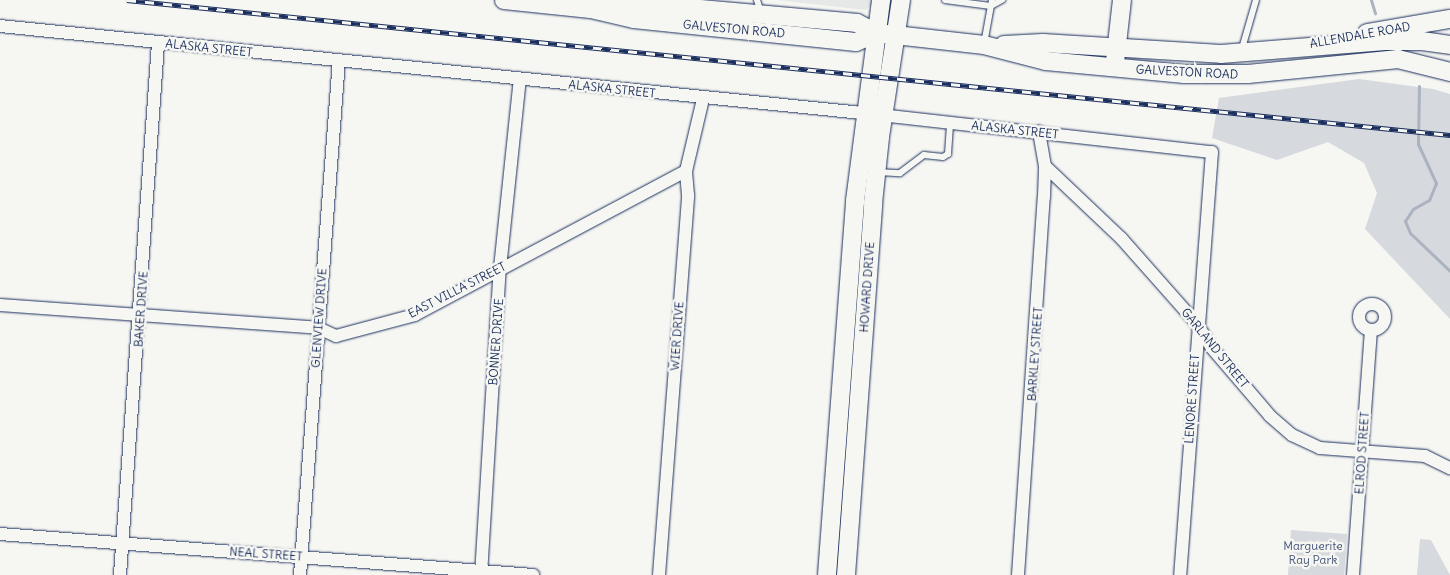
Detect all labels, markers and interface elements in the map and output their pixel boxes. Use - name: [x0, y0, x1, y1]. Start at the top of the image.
- street label: GALVESTON ROAD: [682, 17, 786, 41]
- street label: ALLENDALE ROAD: [1309, 19, 1411, 51]
- street label: ALASKA STREET: [165, 36, 253, 60]
- street label: GALVESTON ROAD: [1135, 62, 1239, 82]
- street label: ALASKA STREET: [568, 77, 656, 101]
- street label: ALASKA STREET: [971, 118, 1059, 142]
- street label: HOWARD DRIVE: [857, 241, 877, 333]
- street label: EAST VILLA STREET: [406, 259, 508, 321]
- street label: GLENVIEW DRIVE: [308, 268, 330, 368]
- street label: BAKER DRIVE: [131, 270, 151, 348]
- street label: BONNER DRIVE: [486, 298, 506, 386]
- street label: WIER DRIVE: [667, 301, 687, 371]
- street label: GARLAND STREET: [1178, 305, 1252, 391]
- street label: BARKLEY STREET: [1025, 306, 1045, 402]
- street label: LENORE STREET: [1182, 354, 1202, 444]
- street label: ELROD STREET: [1352, 411, 1372, 495]
- park label: Marguerite Ray Park: [1283, 539, 1343, 567]
- street label: NEAL STREET: [229, 544, 303, 564]

